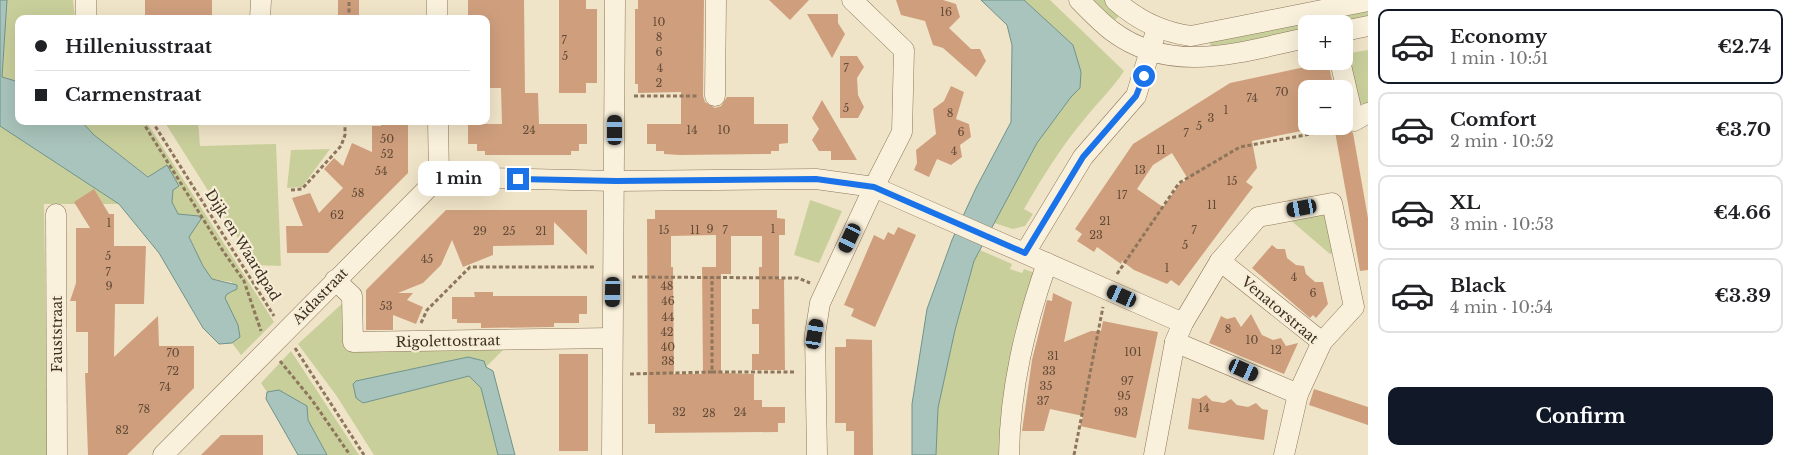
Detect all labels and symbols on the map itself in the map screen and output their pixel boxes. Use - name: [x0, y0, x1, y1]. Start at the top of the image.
- house number: 16: [940, 5, 952, 19]
- house number: 10: [653, 15, 666, 29]
- house number: 8: [656, 30, 662, 44]
- house number: 7: [561, 33, 567, 47]
- house number: 6: [655, 45, 663, 59]
- house number: 5: [562, 49, 568, 63]
- house number: 4: [657, 61, 663, 75]
- house number: 7: [843, 61, 849, 75]
- route start: [1133, 65, 1155, 87]
- house number: 2: [656, 76, 663, 90]
- house number: 70: [1275, 85, 1289, 99]
- house number: 74: [1246, 91, 1258, 105]
- house number: 5: [843, 101, 849, 115]
- house number: 1: [1224, 103, 1229, 117]
- house number: 8: [947, 106, 953, 120]
- house number: 3: [1208, 111, 1215, 125]
- car: [607, 115, 622, 145]
- house number: 5: [1196, 119, 1202, 133]
- house number: 24: [522, 123, 536, 137]
- house number: 14: [686, 123, 698, 137]
- house number: 10: [718, 123, 731, 137]
- house number: 6: [957, 125, 965, 139]
- house number: 7: [1183, 126, 1189, 140]
- house number: 50: [380, 132, 394, 146]
- house number: 11: [1156, 143, 1166, 157]
- house number: 4: [951, 144, 957, 158]
- house number: 52: [380, 147, 394, 161]
- callout: 1 min: [418, 162, 500, 196]
- house number: 13: [1134, 163, 1146, 177]
- house number: 54: [375, 164, 387, 178]
- route end: [507, 168, 529, 190]
- house number: 15: [1226, 174, 1238, 188]
- street label: Dijk en Waardpad: [201, 186, 285, 305]
- house number: 58: [352, 186, 364, 200]
- house number: 17: [1117, 188, 1128, 202]
- house number: 11: [1207, 198, 1217, 212]
- car: [1285, 198, 1318, 218]
- house number: 62: [330, 208, 344, 222]
- house number: 21: [1099, 214, 1111, 228]
- house number: 1: [107, 216, 112, 230]
- car: [836, 221, 863, 255]
- house number: 9: [706, 222, 714, 236]
- house number: 1: [771, 222, 776, 236]
- house number: 15: [658, 223, 670, 237]
- house number: 11: [690, 223, 700, 237]
- house number: 7: [722, 223, 728, 237]
- house number: 7: [1191, 223, 1197, 237]
- house number: 29: [473, 224, 487, 238]
- house number: 25: [502, 224, 516, 238]
- house number: 21: [535, 224, 547, 238]
- house number: 23: [1089, 228, 1103, 242]
- house number: 5: [1182, 238, 1188, 252]
- house number: 5: [105, 249, 111, 263]
- house number: 45: [421, 252, 433, 266]
- house number: 1: [1165, 261, 1170, 275]
- street label: Aïdastraat: [288, 263, 352, 329]
- house number: 7: [105, 265, 111, 279]
- house number: 4: [1291, 270, 1297, 284]
- street label: Venatorstraat: [1237, 272, 1323, 348]
- car: [605, 277, 620, 307]
- house number: 9: [105, 279, 113, 293]
- house number: 48: [660, 279, 674, 293]
- car: [1105, 283, 1138, 309]
- house number: 6: [1309, 286, 1317, 300]
- house number: 46: [661, 294, 675, 308]
- street label: Fauststraat: [48, 295, 66, 372]
- house number: 53: [379, 299, 393, 313]
- house number: 44: [662, 310, 674, 324]
- car: [805, 318, 824, 350]
- house number: 8: [1225, 322, 1231, 336]
- house number: 42: [660, 325, 674, 339]
- street label: Rigolettostraat: [395, 331, 501, 351]
- house number: 10: [1246, 333, 1259, 347]
- house number: 40: [661, 340, 675, 354]
- house number: 12: [1270, 343, 1282, 357]
- house number: 101: [1124, 345, 1142, 359]
- house number: 70: [166, 346, 180, 360]
- house number: 31: [1047, 349, 1059, 363]
- house number: 38: [661, 354, 675, 368]
- car: [1227, 357, 1260, 383]
- house number: 72: [167, 364, 179, 378]
- house number: 33: [1042, 364, 1056, 378]
- house number: 97: [1121, 374, 1134, 388]
- house number: 35: [1039, 379, 1053, 393]
- house number: 74: [159, 380, 171, 394]
- house number: 95: [1117, 389, 1131, 403]
- house number: 37: [1037, 394, 1050, 408]
- house number: 14: [1198, 401, 1210, 415]
- house number: 78: [138, 402, 150, 416]
- house number: 32: [672, 405, 686, 419]
- house number: 24: [733, 405, 747, 419]
- house number: 93: [1114, 405, 1128, 419]
- house number: 28: [702, 406, 716, 420]
- house number: 82: [115, 423, 129, 437]

